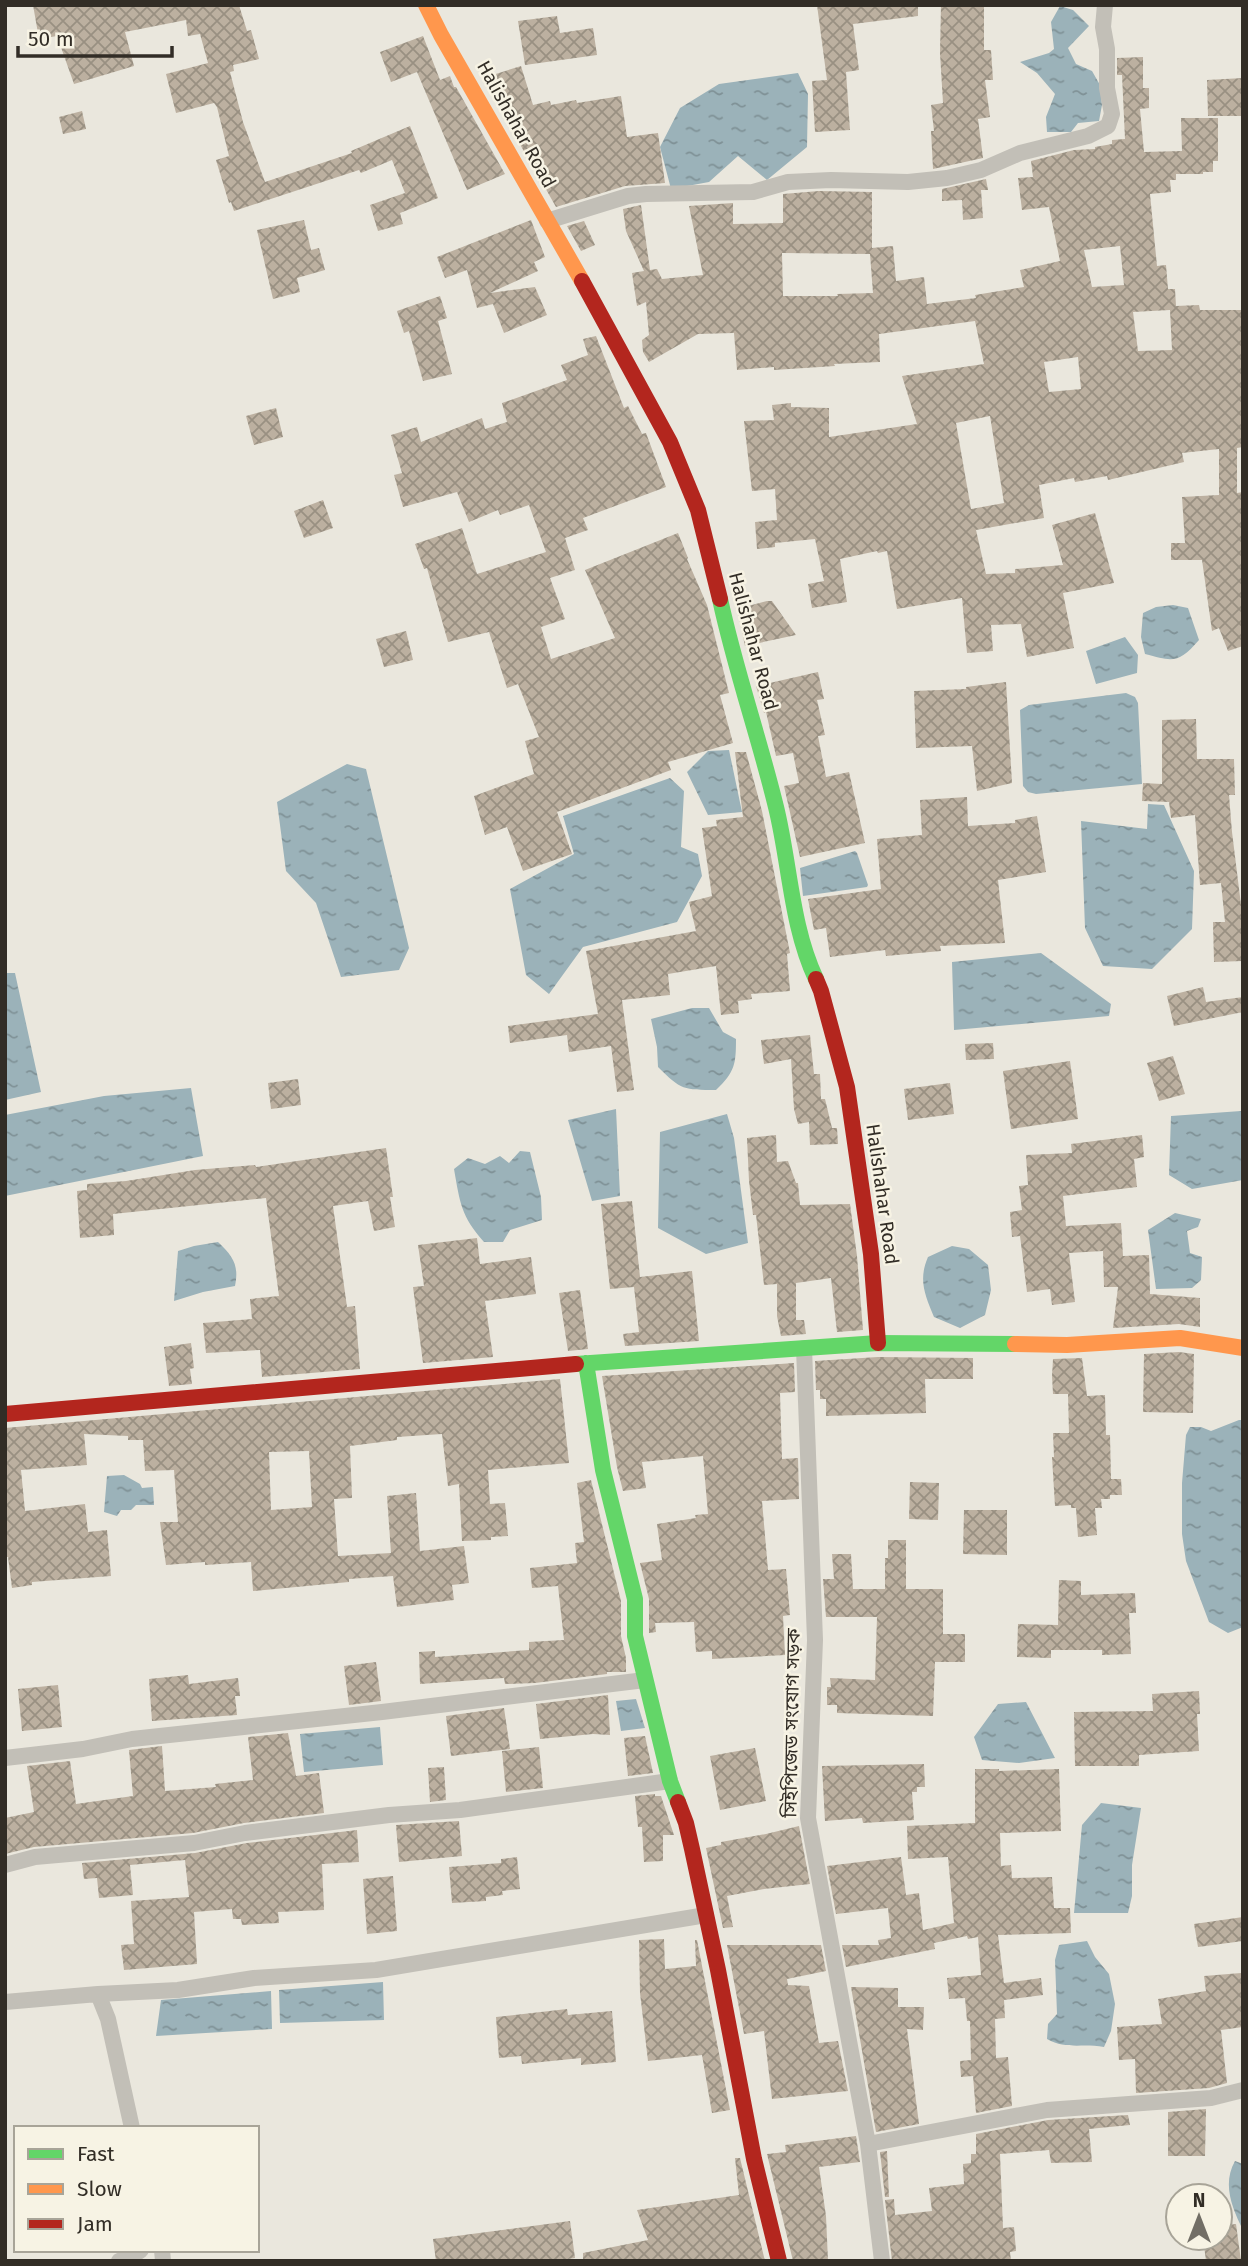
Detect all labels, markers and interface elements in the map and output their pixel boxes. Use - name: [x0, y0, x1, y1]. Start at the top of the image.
- scale bar: [18, 14, 172, 58]
- text: 50 m: [28, 26, 74, 52]
- street label: Halishahar Road: [472, 57, 561, 192]
- street label: Halishahar Road: [724, 570, 783, 713]
- street label: Halishahar Road: [861, 1122, 904, 1266]
- street label: সিইপিজেড সংযোগ সড়ক: [778, 1627, 805, 1819]
- legend: [14, 2126, 259, 2252]
- text: Fast: [77, 2141, 115, 2167]
- text: Slow: [77, 2176, 122, 2202]
- north arrow: [1164, 2182, 1234, 2252]
- text: N: [1193, 2189, 1205, 2212]
- text: Jam: [77, 2211, 113, 2237]

